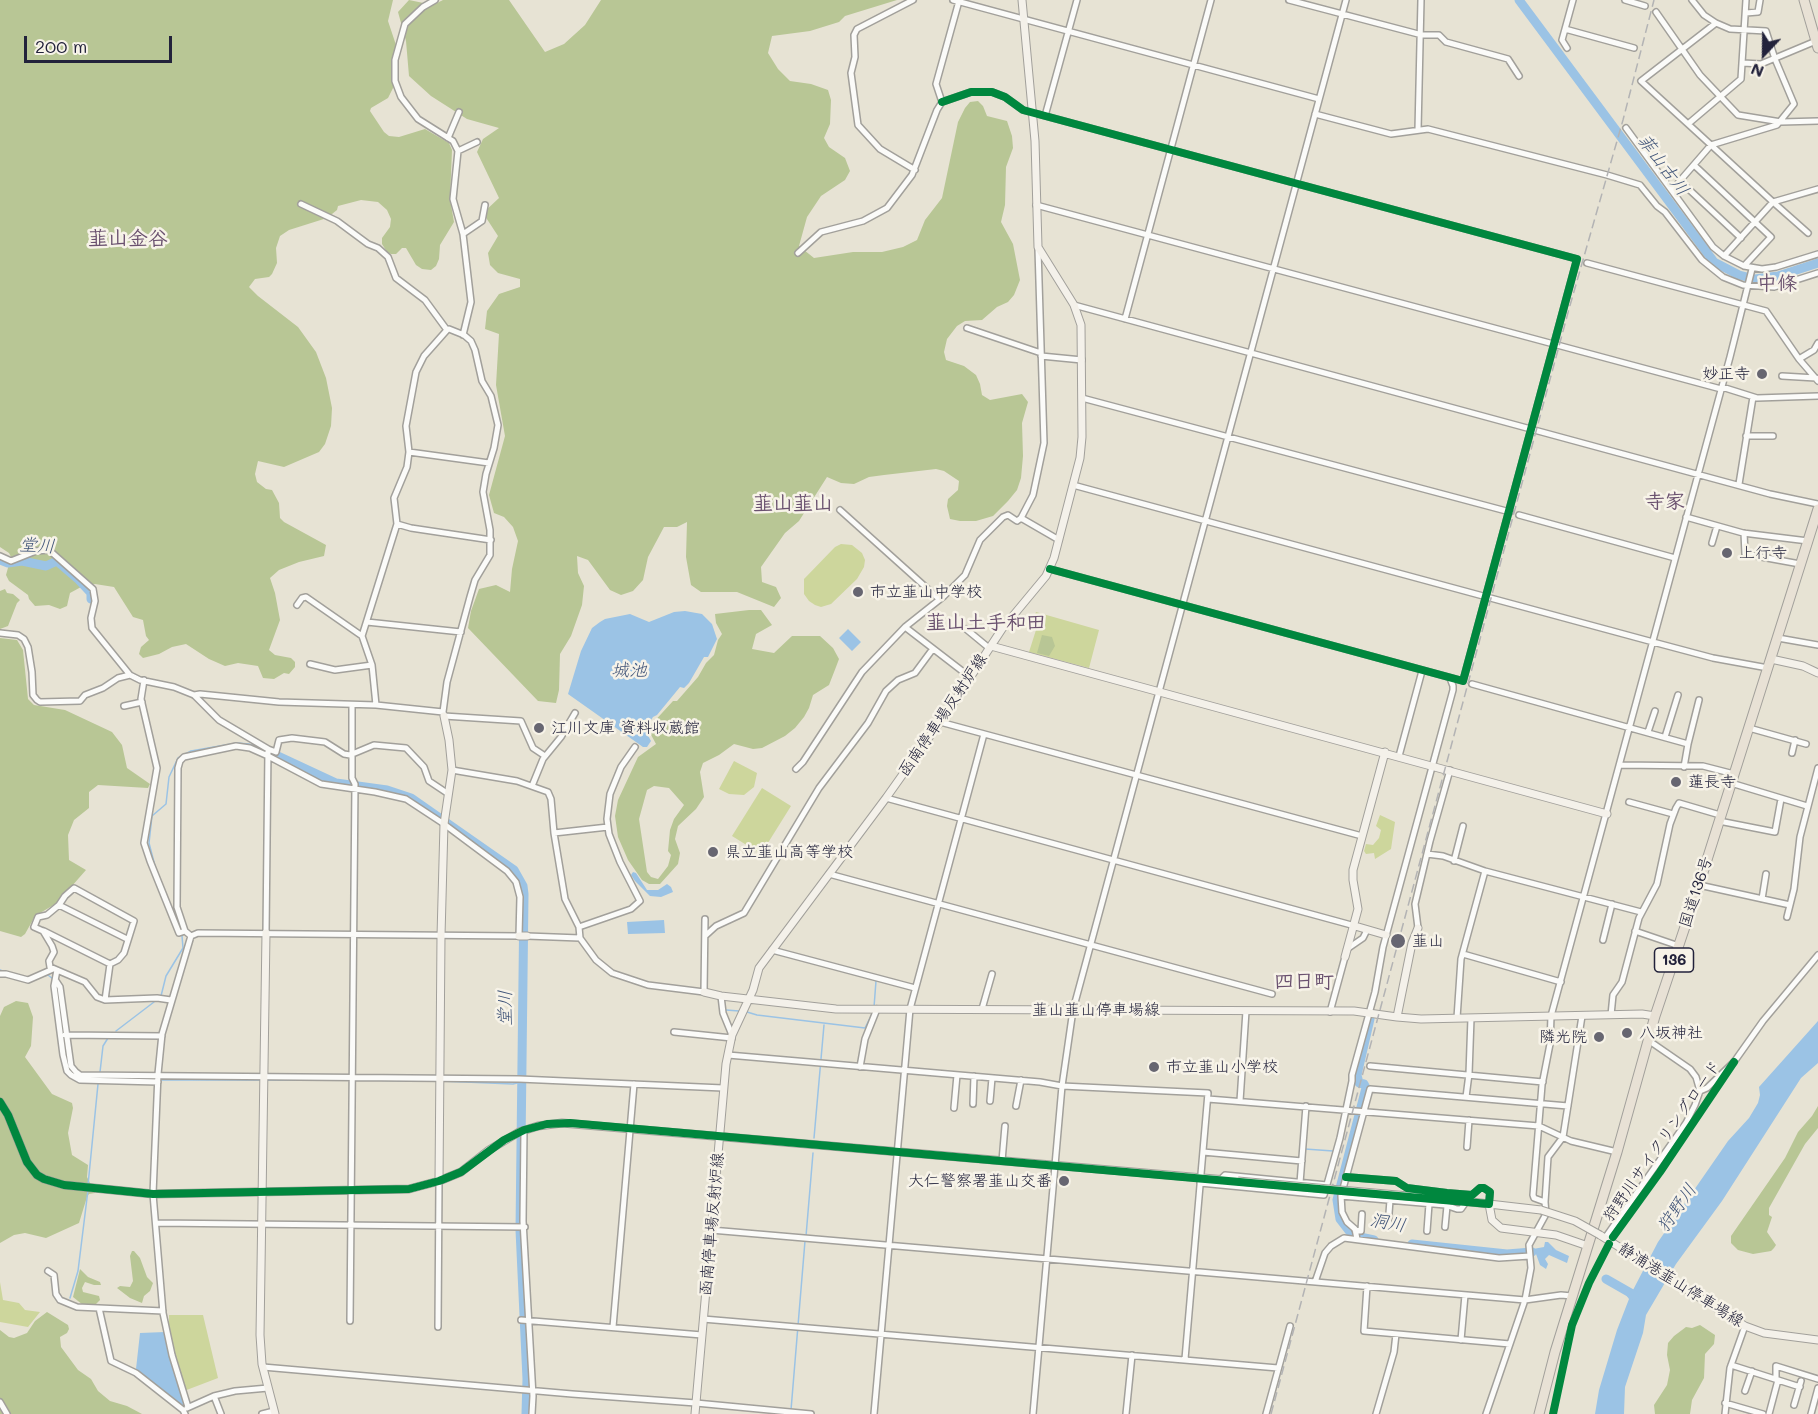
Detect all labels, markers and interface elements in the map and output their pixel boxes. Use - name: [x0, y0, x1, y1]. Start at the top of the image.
- scale bar: [27, 24, 176, 62]
- north arrow: [1734, 24, 1794, 84]
- text: 200 m: [35, 34, 87, 58]
- text: N: [1748, 59, 1767, 83]
- water label: 菲山古川: [1633, 130, 1693, 200]
- district label: 韮山金谷: [88, 227, 168, 251]
- district label: 中條: [1757, 272, 1797, 296]
- place label: 妙正寺: [1702, 364, 1750, 384]
- marker: 妙正寺: [1755, 367, 1769, 381]
- district label: 寺家: [1645, 490, 1685, 514]
- district label: 韮山韮山: [753, 492, 833, 516]
- water label: 堂川: [18, 534, 56, 558]
- place label: 上行寺: [1739, 543, 1787, 563]
- marker: 上行寺: [1720, 546, 1734, 560]
- place label: 市立韮山中学校: [870, 582, 982, 602]
- marker: 市立韮山中学校: [851, 585, 865, 599]
- district label: 韮山土手和田: [926, 611, 1046, 635]
- street label: 函南停車場反射炉線: [895, 650, 991, 780]
- water label: 城池: [611, 659, 647, 681]
- place label: 江川文庫 資料収蔵館: [551, 718, 700, 738]
- marker: 江川文庫 資料収蔵館: [532, 721, 546, 735]
- place label: 蓮長寺: [1688, 772, 1736, 792]
- marker: 蓮長寺: [1669, 775, 1683, 789]
- place label: 県立韮山高等学校: [725, 842, 853, 862]
- marker: 県立韮山高等学校: [706, 845, 720, 859]
- street label: 国道136号: [1675, 854, 1717, 930]
- place label: 韮山: [1412, 931, 1444, 951]
- marker: 韮山: [1389, 932, 1407, 950]
- road number: 136: [1654, 948, 1694, 972]
- district label: 四日町: [1274, 970, 1334, 994]
- water label: 堂川: [494, 990, 516, 1026]
- street label: 韮山韮山停車場線: [1032, 1000, 1160, 1020]
- place label: 八坂神社: [1639, 1023, 1703, 1043]
- marker: 八坂神社: [1620, 1026, 1634, 1040]
- place label: 隣光院: [1539, 1027, 1587, 1047]
- marker: 隣光院: [1592, 1030, 1606, 1044]
- place label: 市立韮山小学校: [1166, 1057, 1278, 1077]
- street label: 狩野川サイクリングロード: [1599, 1057, 1725, 1225]
- marker: 市立韮山小学校: [1147, 1060, 1161, 1074]
- street label: 函南停車場反射炉線: [696, 1151, 728, 1297]
- place label: 大仁警察署韮山交番: [908, 1171, 1052, 1191]
- marker: 大仁警察署韮山交番: [1057, 1174, 1071, 1188]
- water label: 狩野川: [1653, 1180, 1701, 1236]
- water label: 洞川: [1368, 1209, 1408, 1237]
- street label: 静浦港韮山停車場線: [1615, 1239, 1747, 1331]

